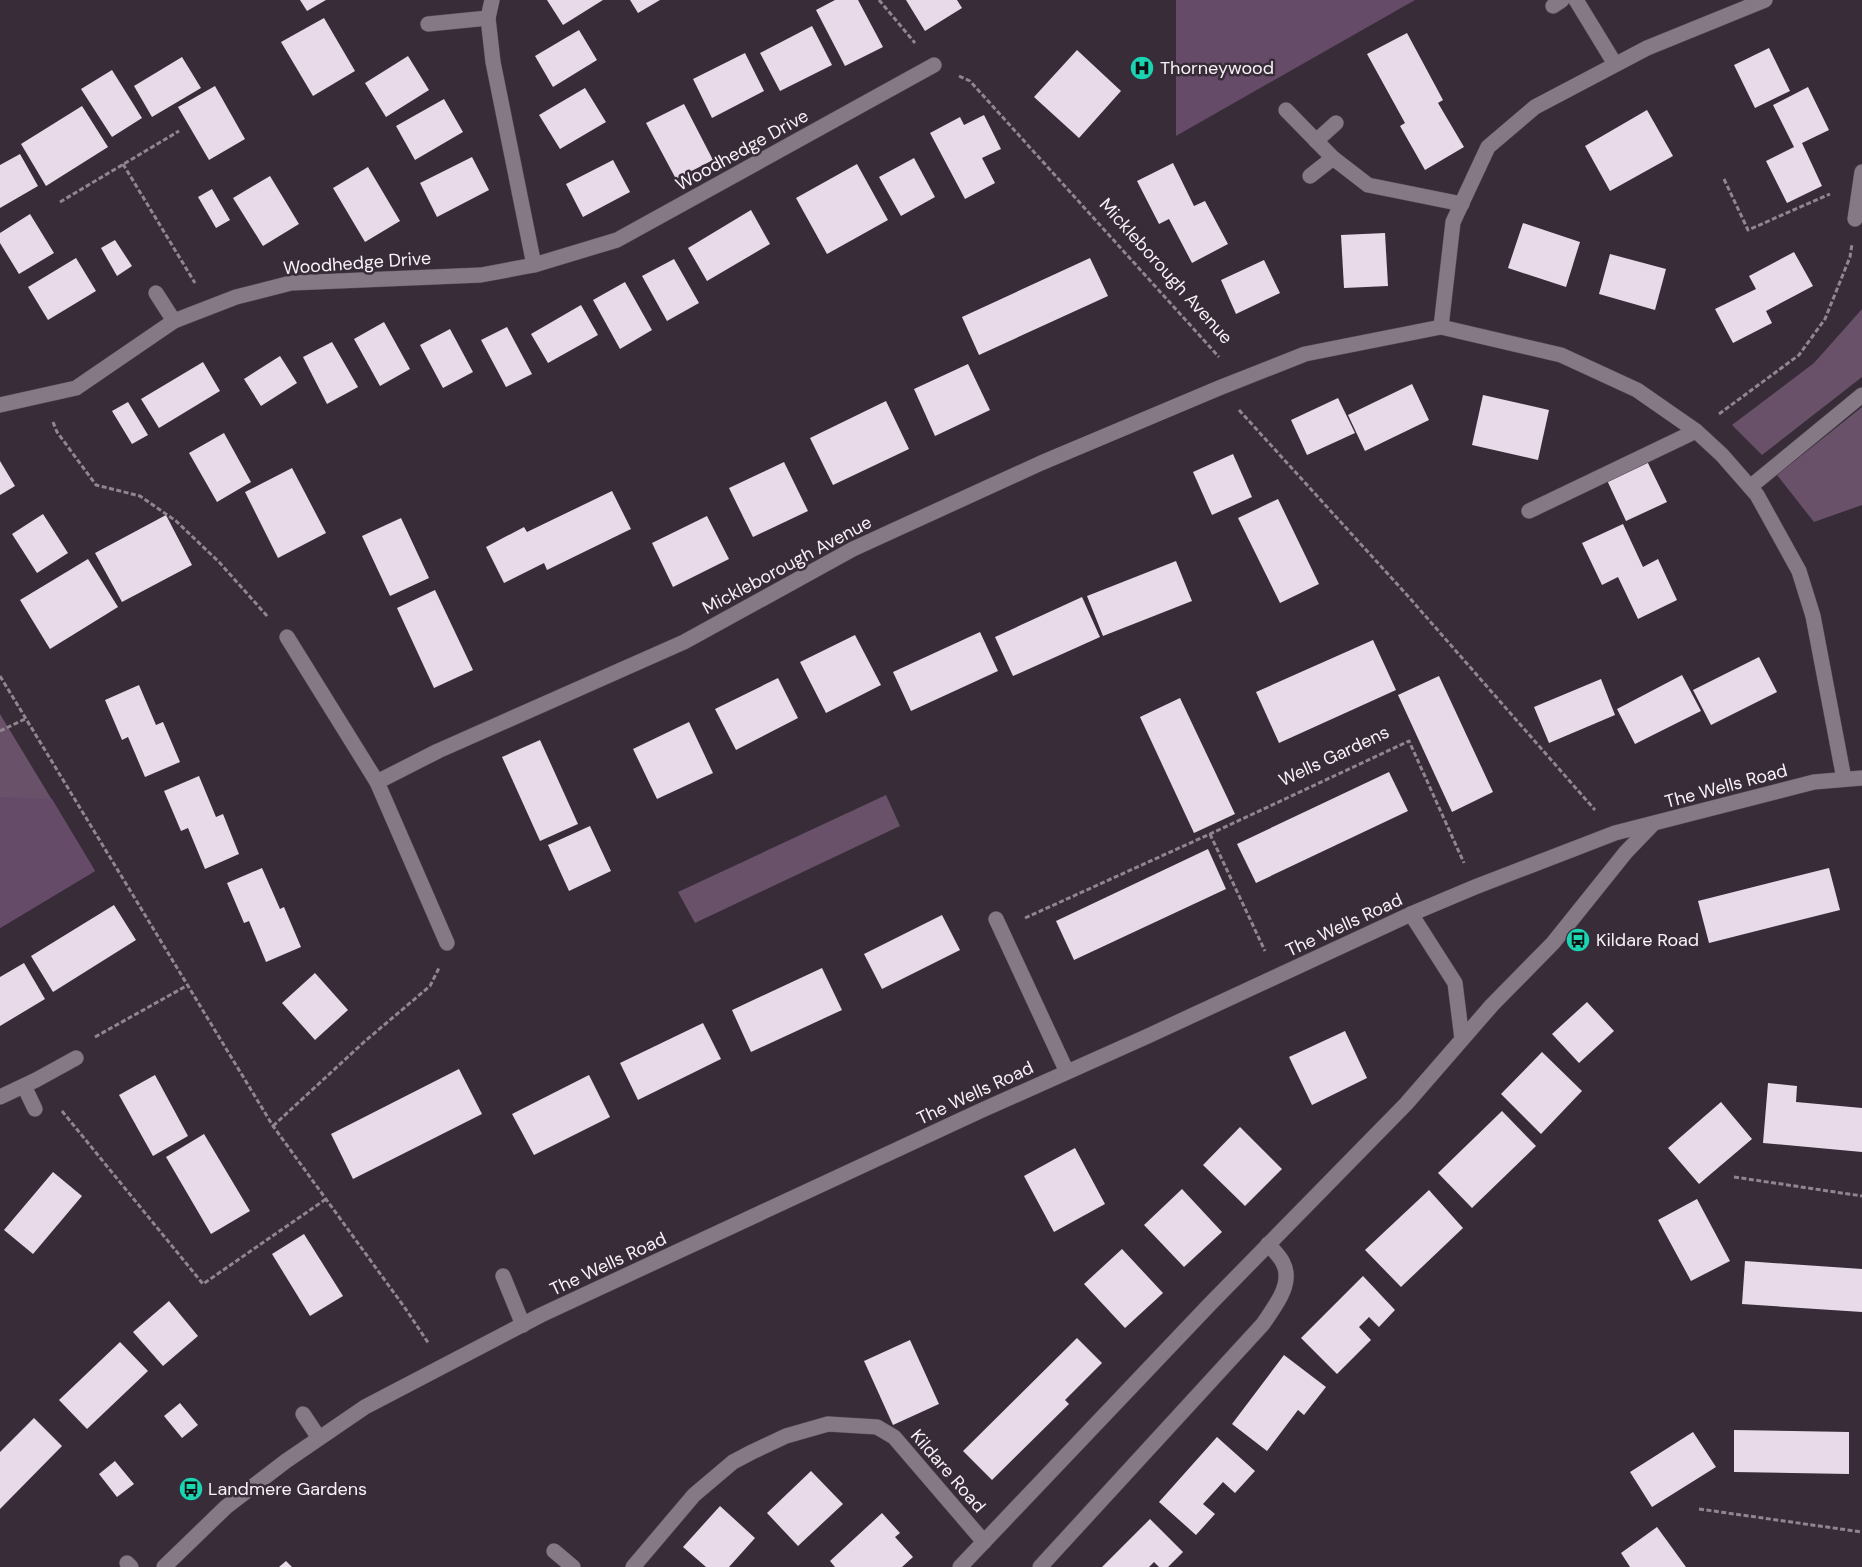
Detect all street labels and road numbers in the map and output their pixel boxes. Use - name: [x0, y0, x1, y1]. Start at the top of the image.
- street label: Woodhedge Drive: [671, 104, 813, 196]
- street label: Mickleborough Avenue: [1094, 193, 1238, 349]
- street label: Woodhedge Drive: [282, 246, 432, 280]
- street label: Mickleborough Avenue: [698, 510, 876, 620]
- street label: Wells Gardens: [1275, 720, 1393, 792]
- street label: The Wells Road: [1662, 758, 1790, 814]
- street label: The Wells Road: [1282, 888, 1406, 962]
- street label: The Wells Road: [913, 1056, 1037, 1130]
- street label: The Wells Road: [546, 1227, 670, 1301]
- street label: Kildare Road: [905, 1424, 991, 1518]

